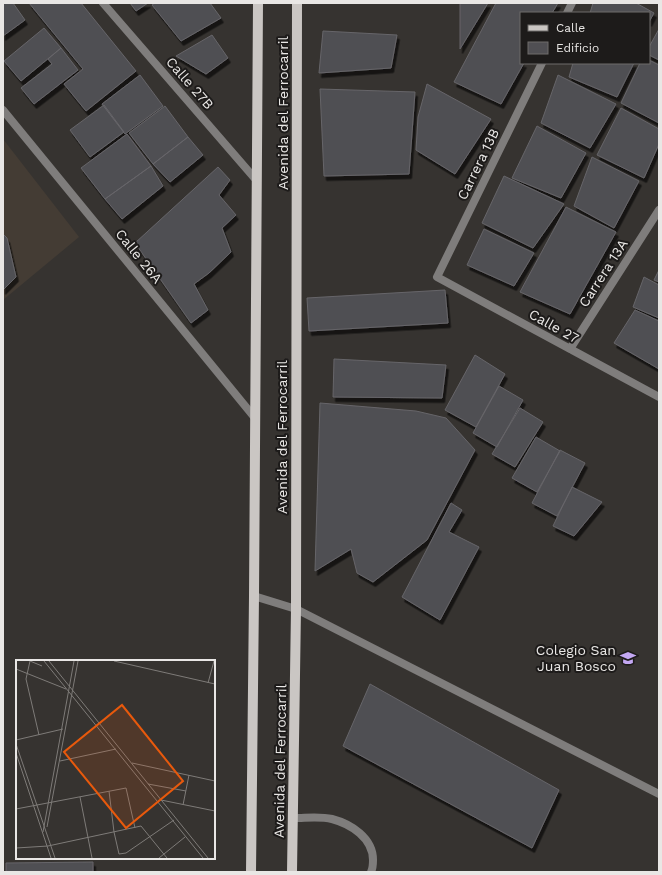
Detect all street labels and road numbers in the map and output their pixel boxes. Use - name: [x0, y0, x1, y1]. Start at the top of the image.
- street label: Avenida del Ferrocarril: [275, 35, 291, 190]
- street label: Calle 27B: [163, 54, 217, 112]
- street label: Carrera 13B: [454, 126, 502, 202]
- street label: Calle 26A: [112, 226, 166, 286]
- street label: Carrera 13A: [575, 236, 631, 310]
- street label: Calle 27: [526, 306, 582, 346]
- street label: Avenida del Ferrocarril: [274, 359, 290, 514]
- street label: Avenida del Ferrocarril: [271, 683, 289, 838]

